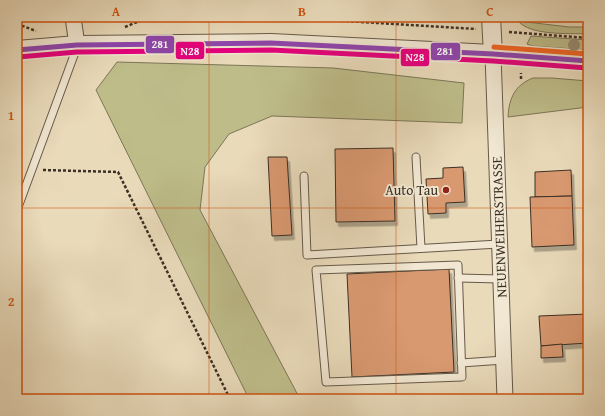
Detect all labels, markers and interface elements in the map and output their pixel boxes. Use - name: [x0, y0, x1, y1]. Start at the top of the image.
- text: A: [112, 2, 121, 21]
- text: B: [298, 2, 306, 21]
- text: C: [486, 2, 494, 21]
- line badge: 281: [145, 35, 175, 54]
- text: 281: [151, 36, 169, 52]
- line badge: N28: [175, 41, 205, 60]
- line badge: 281: [430, 42, 461, 61]
- text: N28: [181, 43, 200, 59]
- text: 281: [436, 43, 454, 59]
- line badge: N28: [400, 48, 430, 67]
- text: N28: [406, 49, 425, 65]
- text: 1: [8, 106, 14, 125]
- street label: NEUENWEIHERSTRASSE: [487, 156, 511, 298]
- place label: Auto Tau: [385, 180, 438, 200]
- marker: Auto Tau: [441, 185, 451, 195]
- text: 2: [8, 292, 15, 311]

